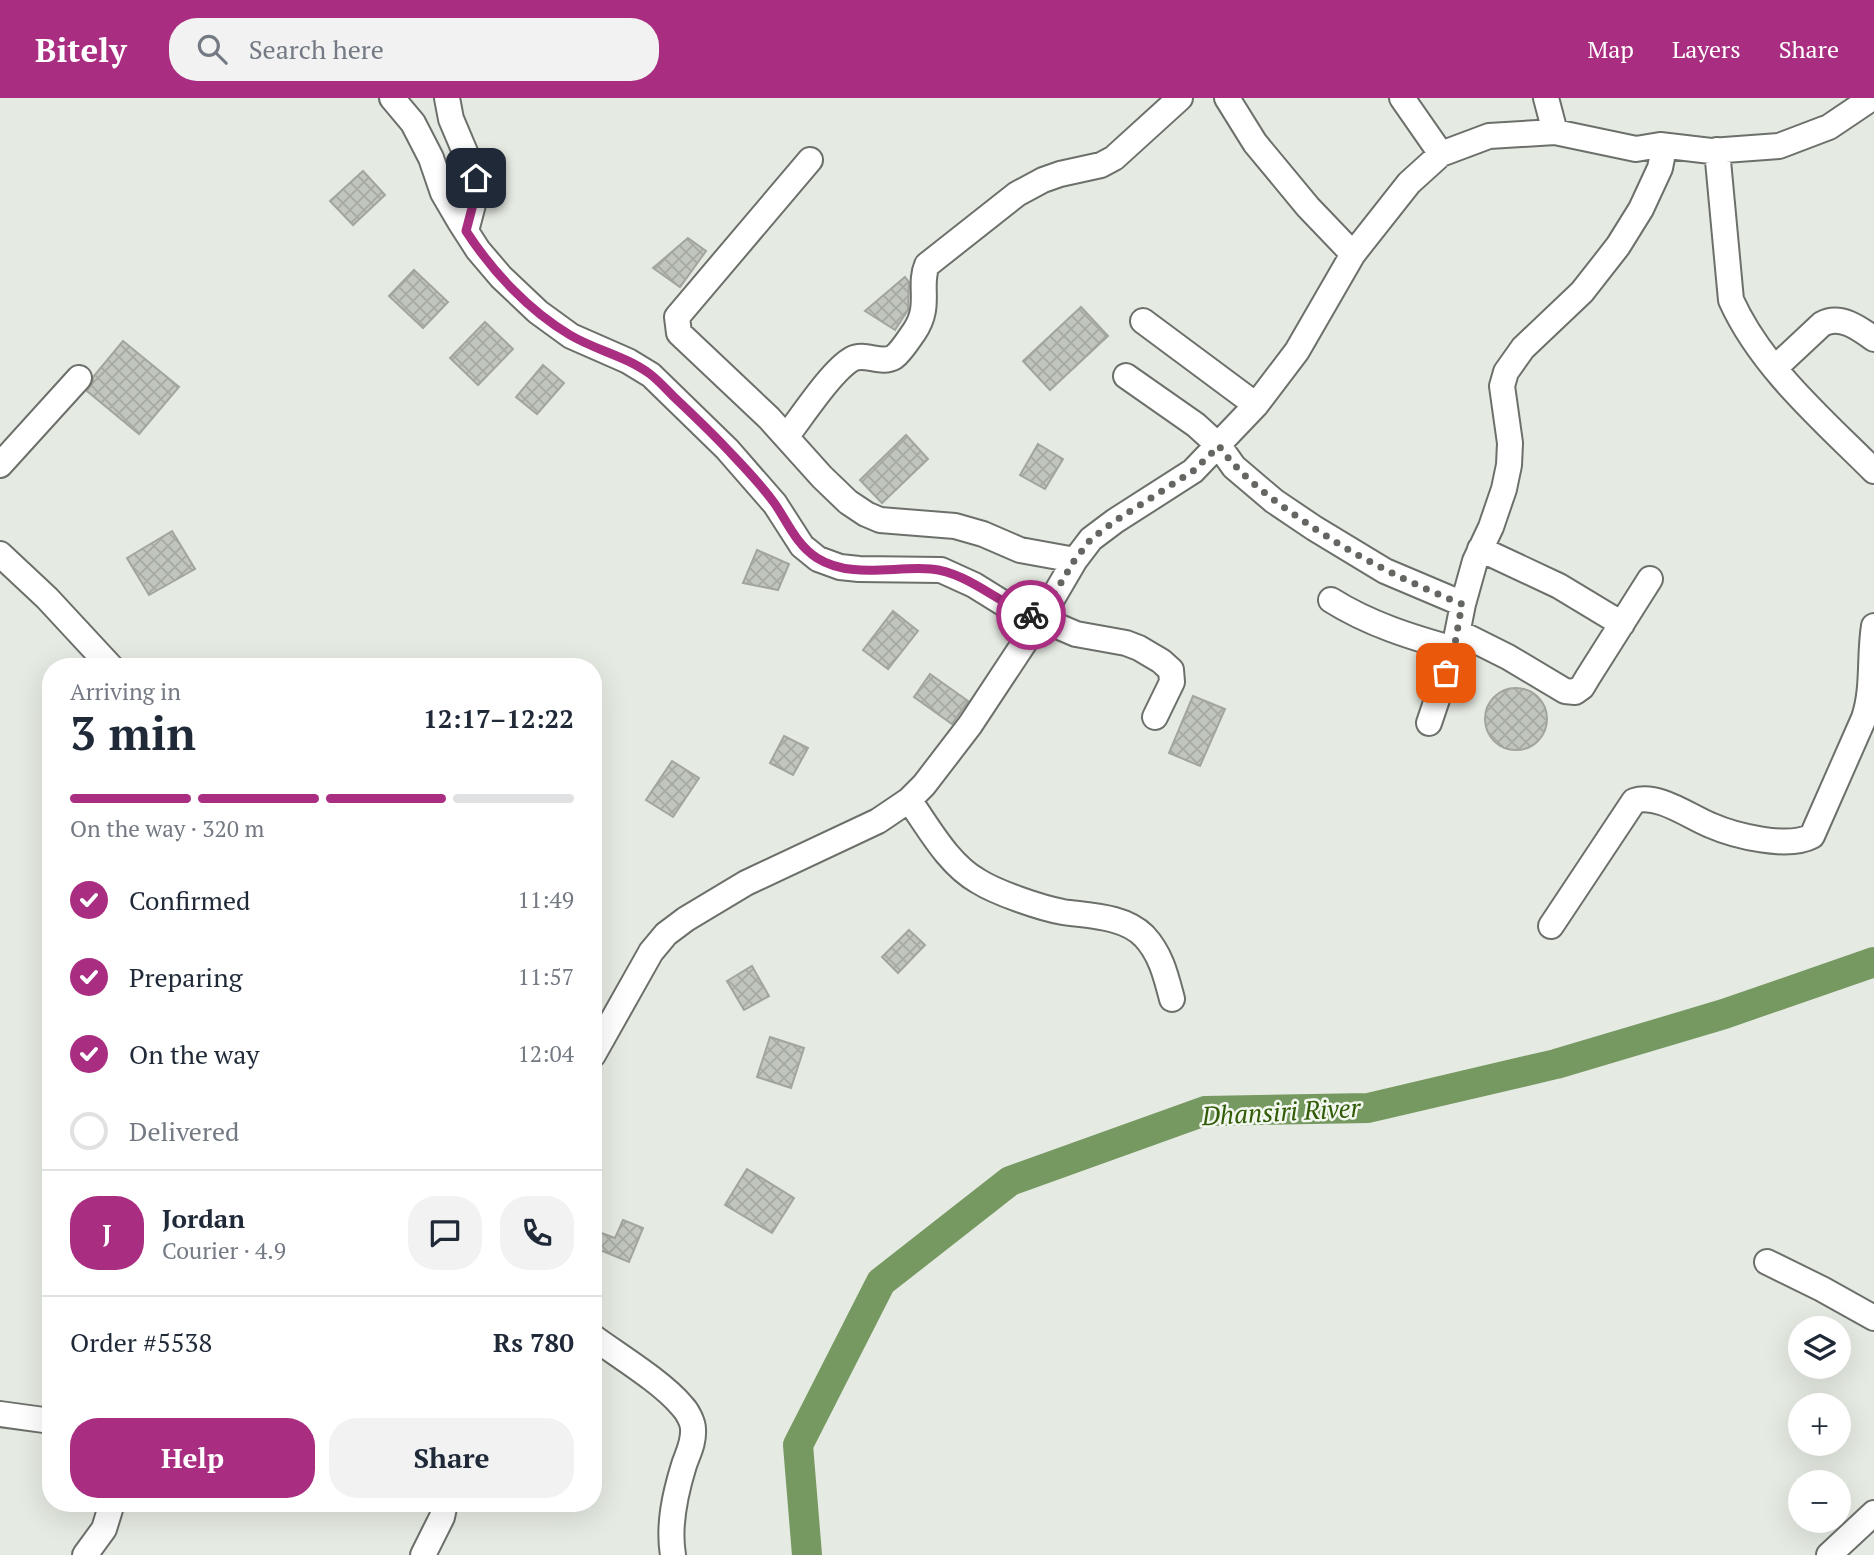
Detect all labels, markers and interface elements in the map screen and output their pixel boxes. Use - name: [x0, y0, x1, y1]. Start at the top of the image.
- search box: [169, 18, 659, 81]
- text: Bitely: [35, 28, 127, 71]
- icon: search: [193, 30, 231, 68]
- text: Search here: [249, 32, 384, 66]
- text: Map: [1587, 33, 1634, 65]
- text: Layers: [1672, 33, 1741, 65]
- text: Share: [1779, 33, 1839, 65]
- pin: [446, 148, 506, 208]
- icon: home: [457, 159, 495, 197]
- courier: [996, 580, 1066, 650]
- icon: bike: [1012, 596, 1050, 634]
- pin: [1416, 643, 1476, 703]
- icon: bag: [1427, 654, 1465, 692]
- text: Arriving in: [70, 676, 181, 707]
- text: 12:17–12:22: [423, 701, 574, 735]
- text: 3 min: [70, 702, 196, 763]
- text: On the way · 320 m: [70, 813, 264, 844]
- icon: check: [70, 881, 108, 919]
- text: Confirmed: [129, 883, 250, 917]
- text: 11:49: [517, 884, 574, 915]
- icon: check: [70, 958, 108, 996]
- text: Preparing: [129, 960, 242, 994]
- text: 11:57: [517, 961, 574, 992]
- icon: check: [70, 1035, 108, 1073]
- text: On the way: [129, 1037, 260, 1071]
- text: 12:04: [517, 1038, 574, 1069]
- water label: Dhansiri River: [1200, 1090, 1362, 1132]
- text: Delivered: [129, 1114, 239, 1148]
- button: chat: [408, 1196, 482, 1270]
- button: phone: [500, 1196, 574, 1270]
- text: Jordan: [162, 1201, 245, 1235]
- text: J: [102, 1216, 112, 1250]
- text: Courier · 4.9: [162, 1235, 286, 1266]
- map controls: [1788, 1316, 1851, 1533]
- button: layers: [1788, 1316, 1851, 1379]
- text: Order #5538: [70, 1325, 212, 1359]
- text: Rs 780: [493, 1325, 574, 1359]
- button: +: [1788, 1393, 1851, 1456]
- button: Help: [70, 1418, 315, 1498]
- button: Share: [329, 1418, 574, 1498]
- button: −: [1788, 1470, 1851, 1533]

